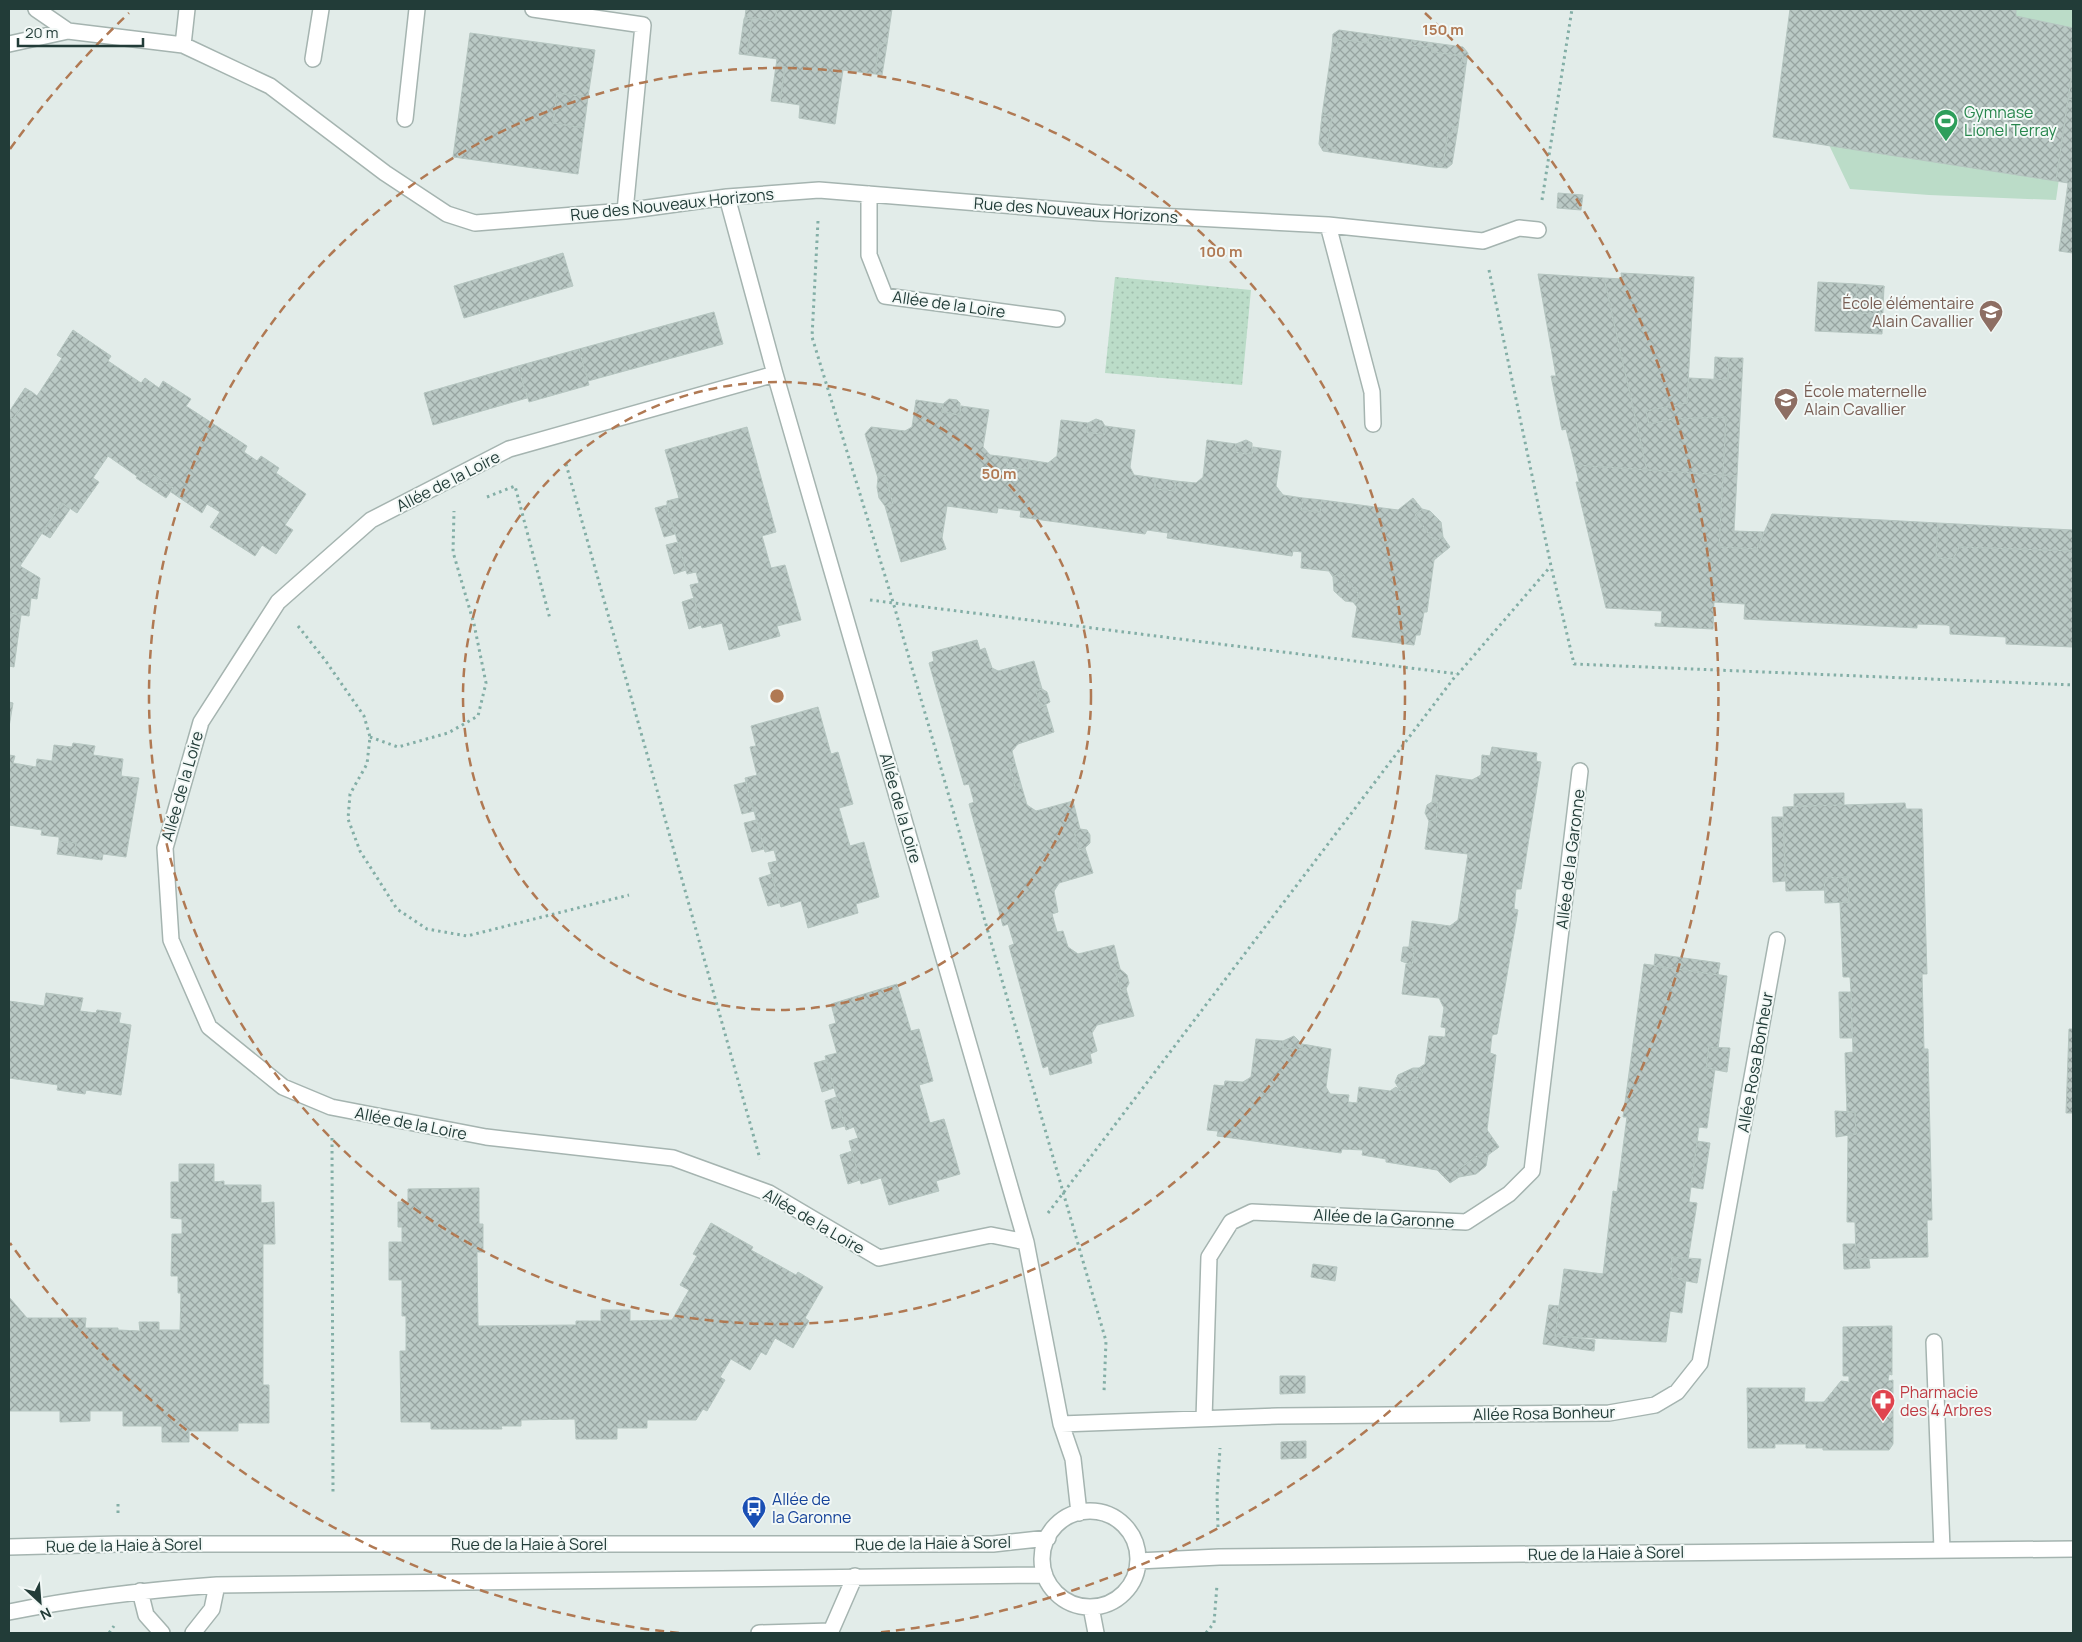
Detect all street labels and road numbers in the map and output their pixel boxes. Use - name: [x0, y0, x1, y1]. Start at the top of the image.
- street label: Rue des Nouveaux Horizons: [569, 182, 775, 226]
- street label: Rue des Nouveaux Horizons: [973, 192, 1179, 228]
- street label: Allée de la Loire: [891, 285, 1007, 323]
- street label: Allée de la Loire: [392, 445, 504, 517]
- street label: Allée de la Loire: [156, 728, 208, 844]
- street label: Allée de la Loire: [875, 750, 927, 866]
- street label: Allée de la Garonne: [1550, 788, 1590, 930]
- street label: Allée Rosa Bonheur: [1732, 990, 1778, 1134]
- street label: Allée de la Loire: [353, 1101, 469, 1145]
- street label: Allée de la Loire: [759, 1183, 869, 1259]
- street label: Allée de la Garonne: [1313, 1203, 1455, 1233]
- street label: Allée Rosa Bonheur: [1473, 1401, 1616, 1425]
- street label: Rue de la Haie à Sorel: [855, 1531, 1011, 1555]
- street label: Rue de la Haie à Sorel: [46, 1533, 202, 1557]
- street label: Rue de la Haie à Sorel: [451, 1533, 607, 1555]
- street label: Rue de la Haie à Sorel: [1528, 1541, 1684, 1565]

